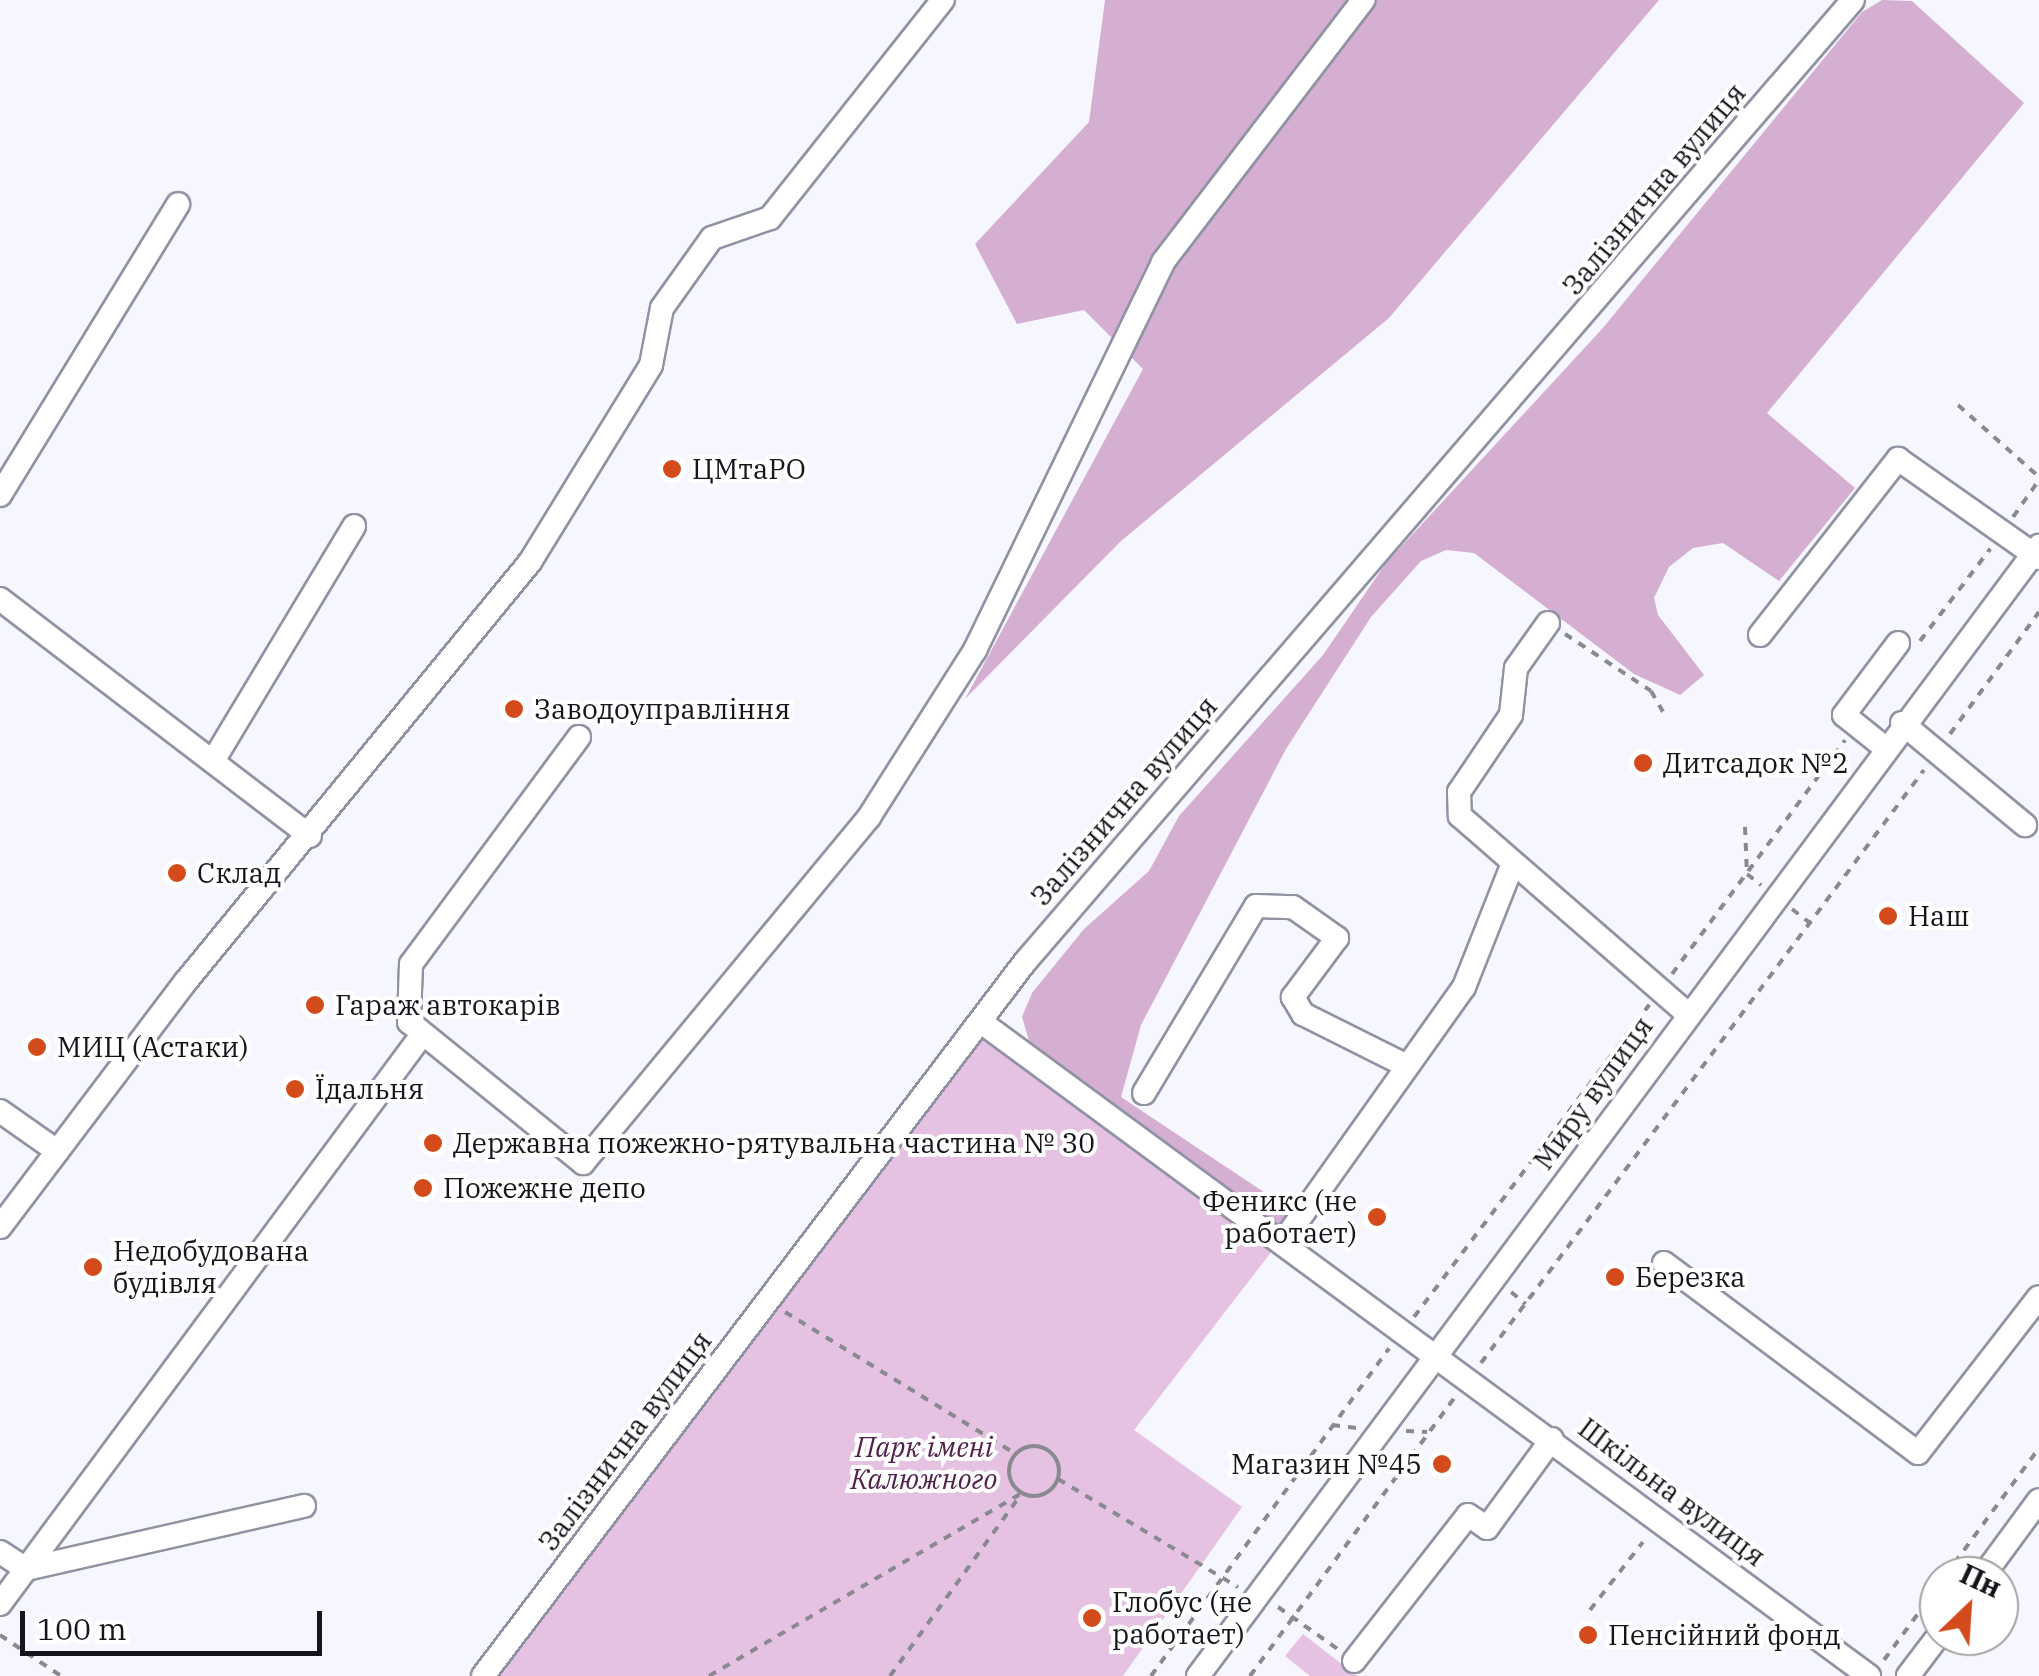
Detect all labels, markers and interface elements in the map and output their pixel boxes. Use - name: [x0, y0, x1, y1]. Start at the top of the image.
- street label: Залізнична вулиця: [1556, 76, 1752, 302]
- place label: ЦМтаРО: [692, 452, 806, 486]
- marker: ЦМтаРО: [661, 458, 683, 480]
- street label: Залізнична вулиця: [1024, 689, 1224, 913]
- place label: Заводоуправління: [534, 692, 791, 726]
- marker: Заводоуправління: [503, 698, 525, 720]
- place label: Дитсадок №2: [1663, 746, 1849, 780]
- marker: Дитсадок №2: [1632, 752, 1654, 774]
- place label: Склад: [197, 856, 281, 890]
- marker: Склад: [166, 862, 188, 884]
- place label: Наш: [1908, 899, 1970, 933]
- marker: Наш: [1877, 905, 1899, 927]
- place label: Гараж автокарів: [335, 988, 561, 1022]
- marker: Гараж автокарів: [304, 994, 326, 1016]
- street label: Миру вулиця: [1526, 1010, 1660, 1176]
- place label: МИЦ (Астаки): [57, 1030, 248, 1064]
- marker: МИЦ (Астаки): [26, 1036, 48, 1058]
- place label: Їдальня: [315, 1072, 424, 1106]
- marker: Їдальня: [284, 1078, 306, 1100]
- place label: Державна пожежно-рятувальна частина № 30: [453, 1126, 1095, 1160]
- marker: Державна пожежно-рятувальна частина № 30: [422, 1132, 444, 1154]
- place label: Пожежне депо: [443, 1171, 646, 1205]
- marker: Пожежне депо: [412, 1177, 434, 1199]
- place label: Феникс (не работает): [1202, 1184, 1357, 1250]
- marker: Феникс (не работает): [1366, 1206, 1388, 1228]
- place label: Недобудована будівля: [113, 1234, 309, 1300]
- marker: Недобудована будівля: [82, 1256, 104, 1278]
- place label: Березка: [1635, 1260, 1745, 1294]
- marker: Березка: [1604, 1266, 1626, 1288]
- street label: Залізнична вулиця: [531, 1325, 719, 1557]
- street label: Шкільна вулиця: [1572, 1411, 1772, 1573]
- park label: Парк імені Калюжного: [850, 1430, 998, 1496]
- place label: Магазин №45: [1231, 1447, 1422, 1481]
- marker: Магазин №45: [1431, 1453, 1453, 1475]
- text: Пн: [1954, 1555, 2008, 1606]
- north arrow: [1919, 1556, 2019, 1656]
- place label: Глобус (не работает): [1112, 1585, 1252, 1651]
- scale bar: [25, 1591, 328, 1653]
- marker: Глобус (не работает): [1081, 1607, 1103, 1629]
- text: 100 m: [37, 1609, 127, 1648]
- place label: Пенсійний фонд: [1608, 1618, 1841, 1652]
- marker: Пенсійний фонд: [1577, 1624, 1599, 1646]

